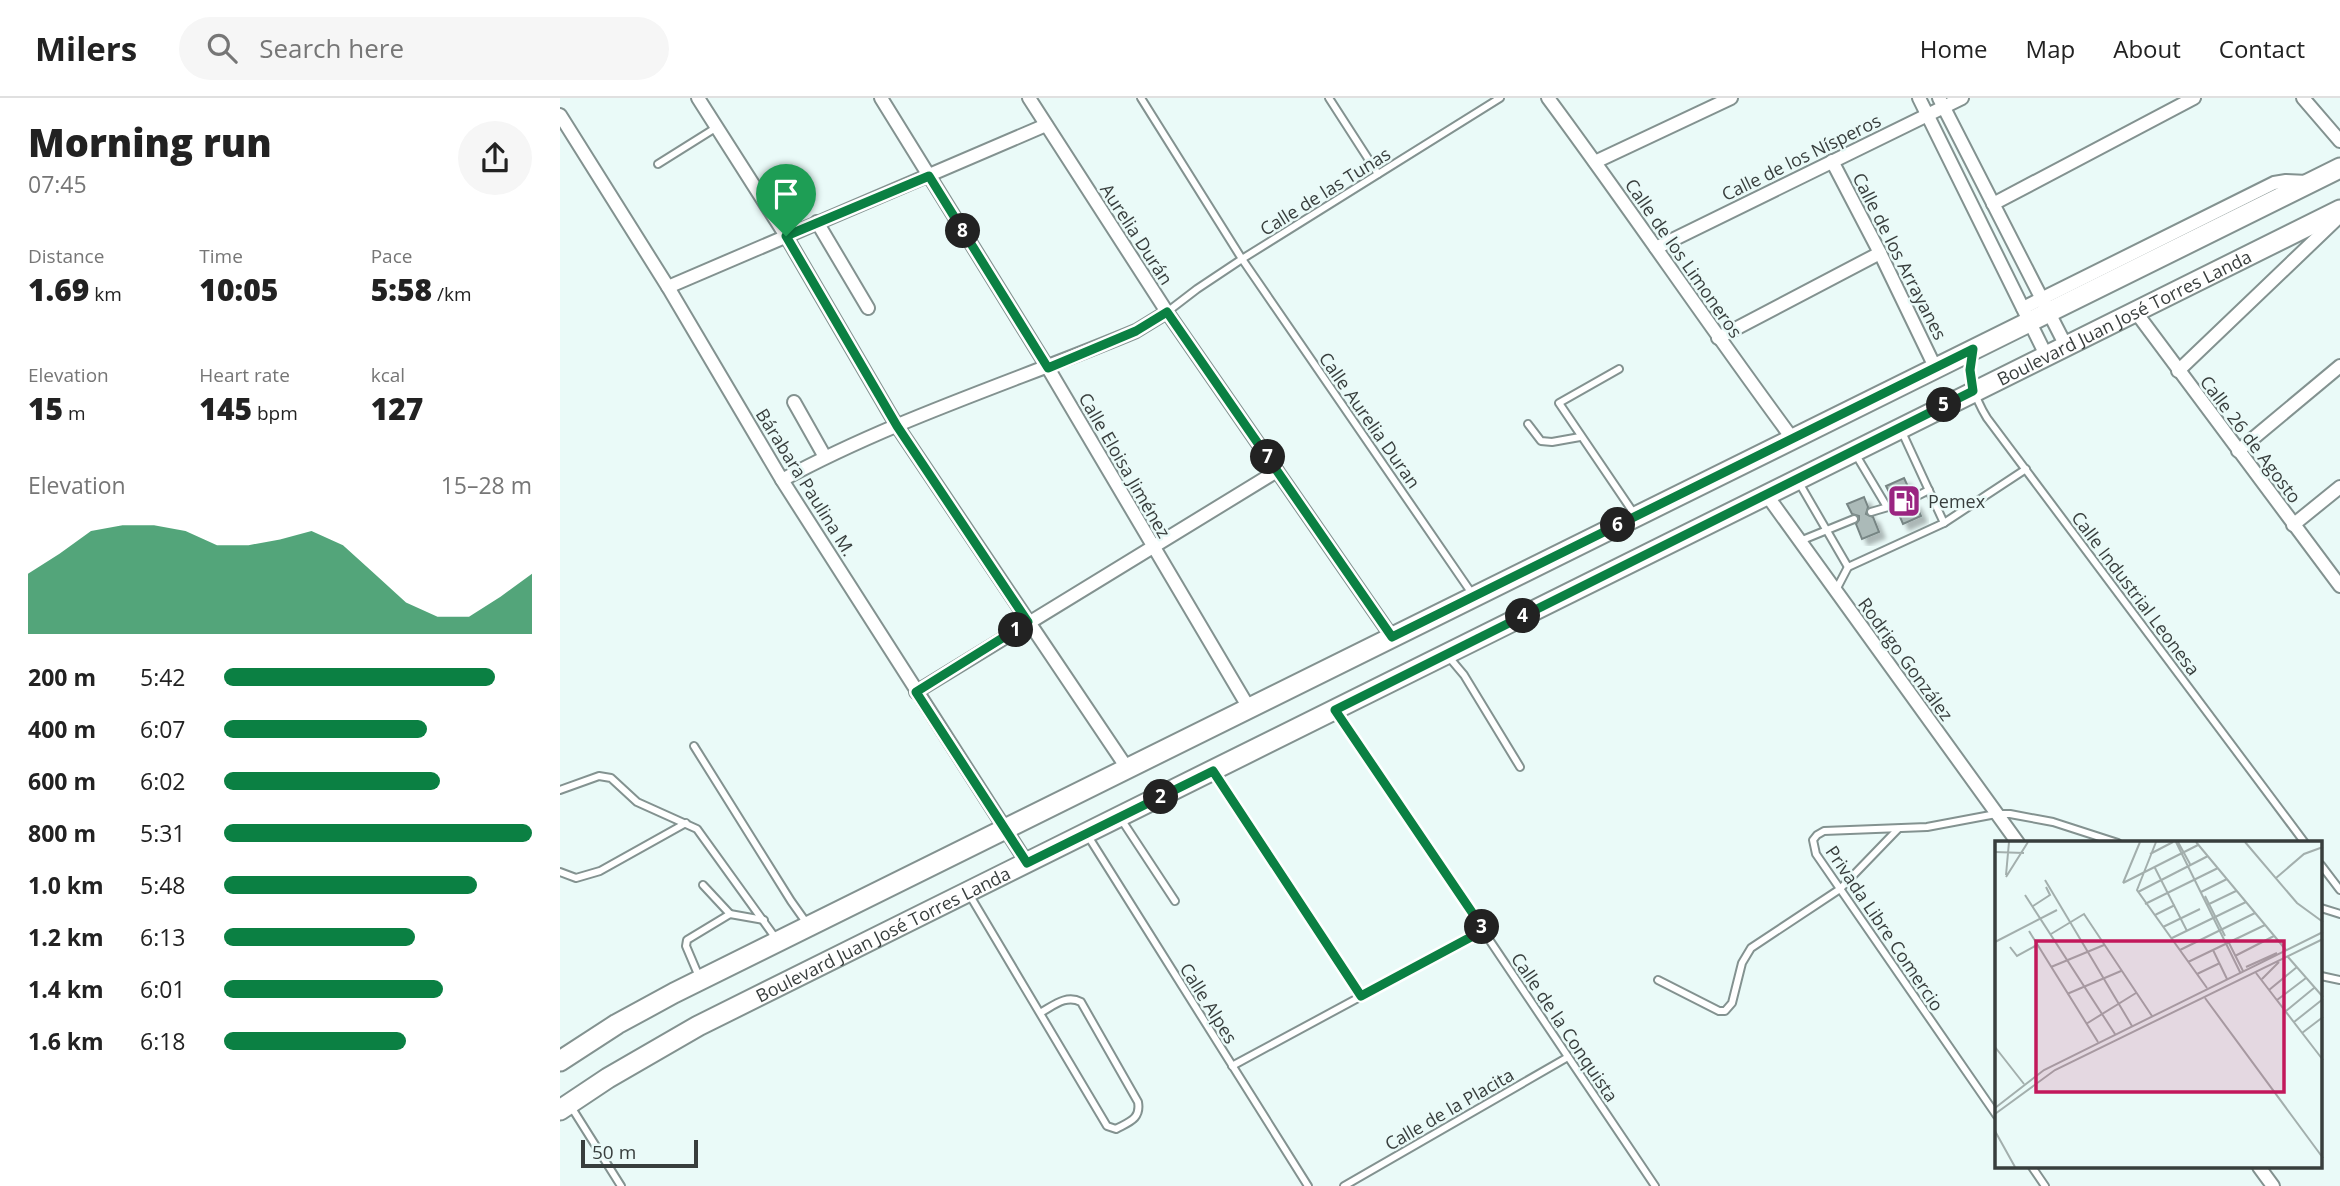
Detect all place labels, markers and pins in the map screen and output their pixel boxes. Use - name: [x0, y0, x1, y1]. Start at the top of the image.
- pin: [756, 164, 816, 236]
- pin: 8: [946, 214, 980, 248]
- pin: 5: [1926, 388, 1962, 422]
- pin: 7: [1250, 440, 1286, 474]
- fuel station icon: Pemex: [1885, 482, 1923, 520]
- place label: Pemex: [1928, 489, 1986, 513]
- pin: 6: [1600, 508, 1636, 542]
- pin: 4: [1506, 598, 1541, 634]
- pin: 1: [998, 612, 1034, 648]
- pin: 2: [1144, 780, 1178, 814]
- pin: 3: [1464, 910, 1500, 944]

